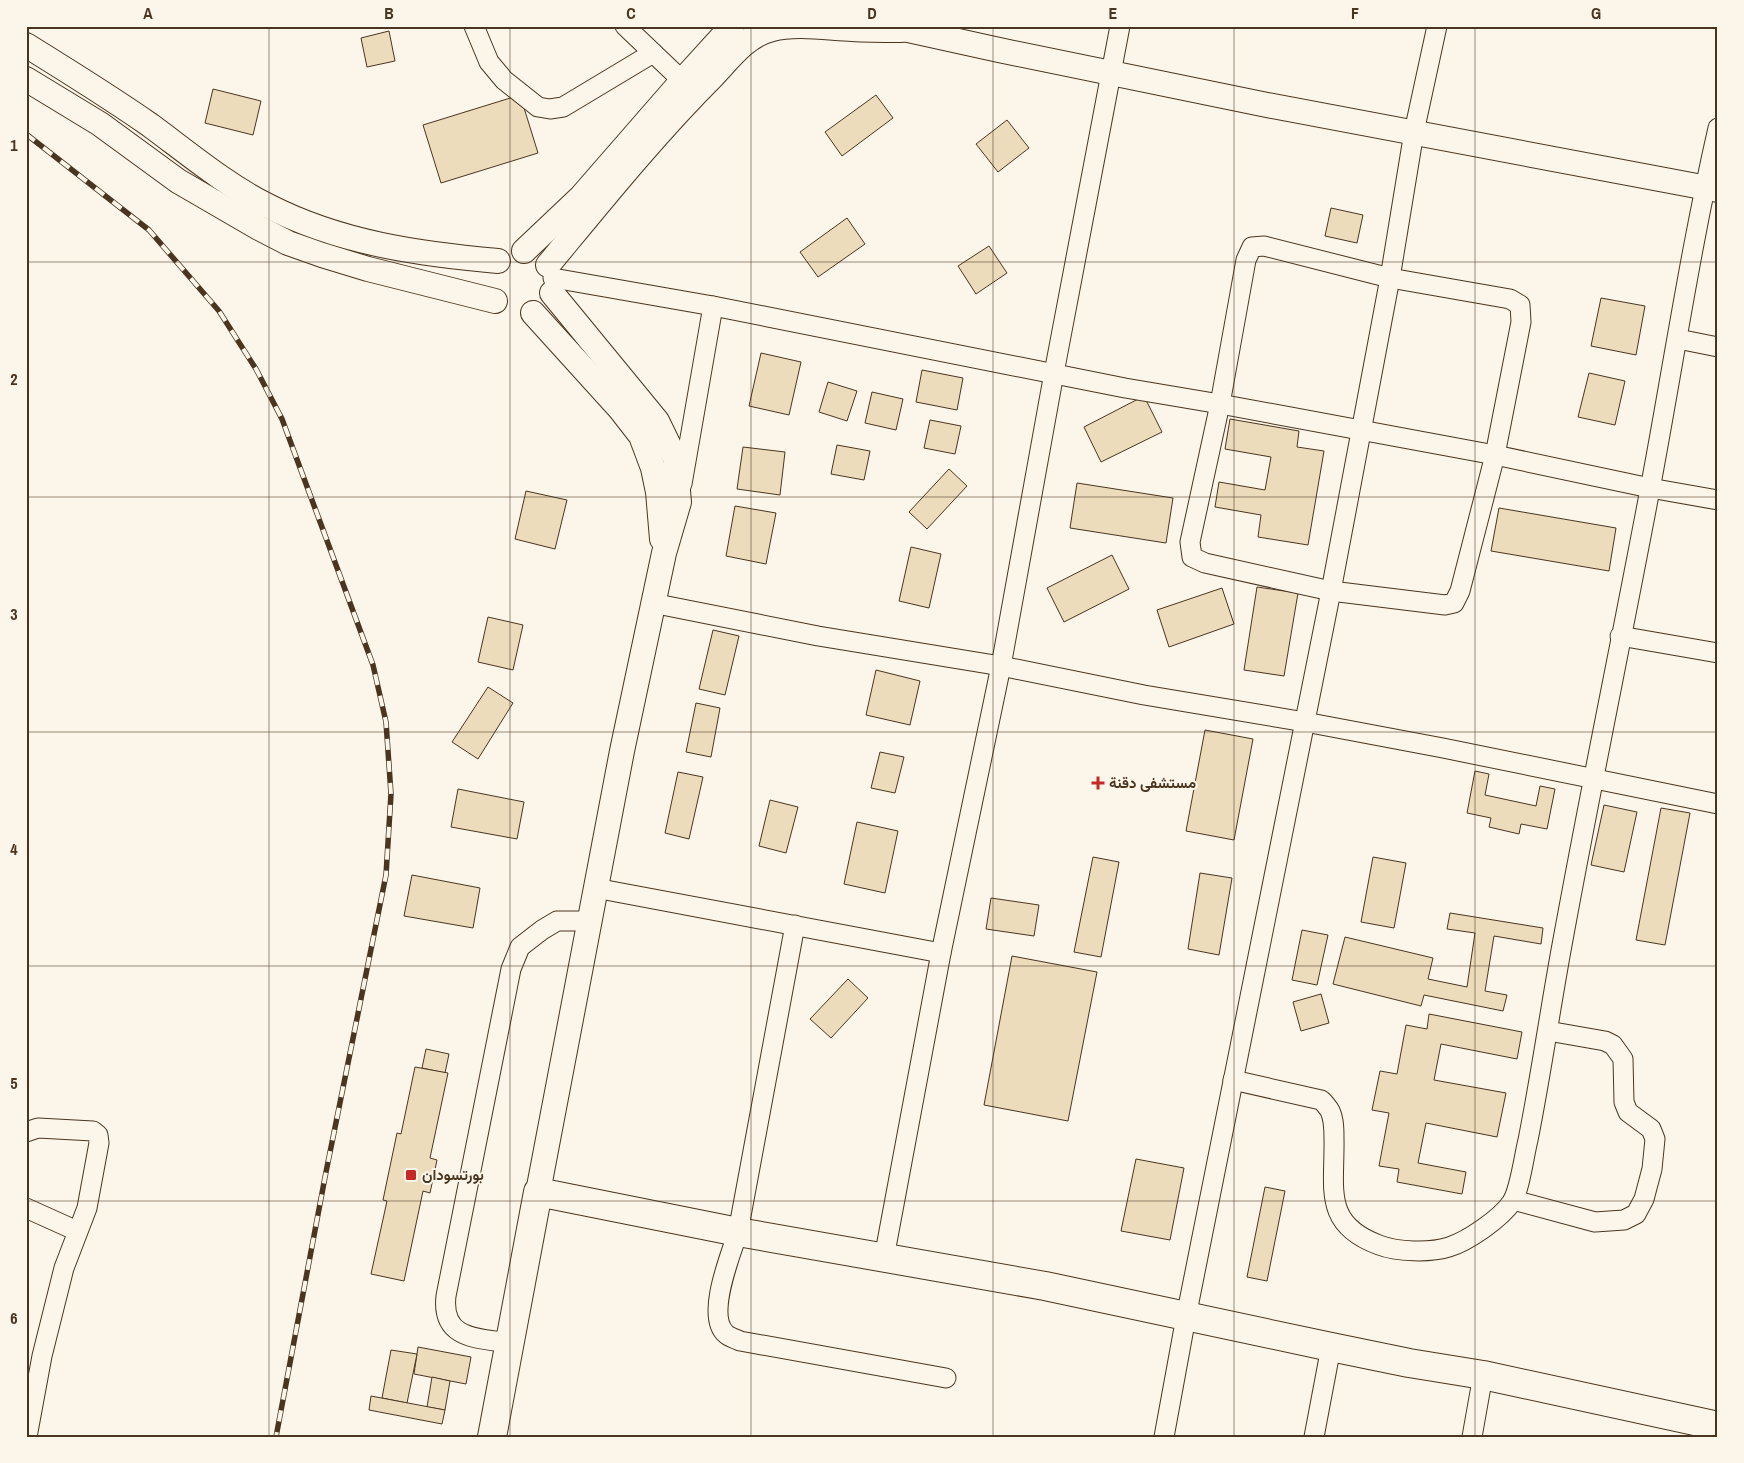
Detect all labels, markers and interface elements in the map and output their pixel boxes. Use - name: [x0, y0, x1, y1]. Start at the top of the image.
- text: A: [143, 2, 153, 24]
- text: B: [384, 2, 394, 24]
- text: C: [626, 2, 636, 24]
- text: D: [867, 2, 877, 24]
- text: E: [1109, 2, 1118, 24]
- text: F: [1351, 2, 1359, 24]
- text: G: [1591, 2, 1601, 24]
- text: 1: [10, 134, 18, 156]
- text: 2: [10, 368, 18, 390]
- text: 3: [10, 603, 18, 625]
- place label: مستشفى دقنة: [1109, 772, 1196, 793]
- marker: مستشفى دقنة: [1091, 776, 1105, 790]
- text: 4: [10, 838, 18, 860]
- text: 5: [10, 1072, 18, 1094]
- place label: بورتسودان: [422, 1164, 484, 1185]
- marker: بورتسودان: [404, 1168, 418, 1182]
- text: 6: [10, 1307, 18, 1329]

